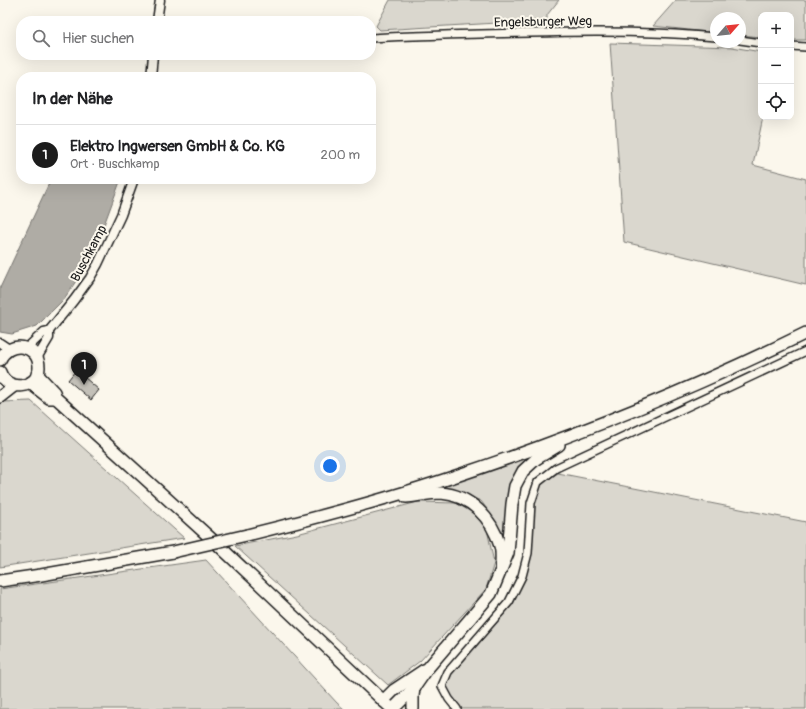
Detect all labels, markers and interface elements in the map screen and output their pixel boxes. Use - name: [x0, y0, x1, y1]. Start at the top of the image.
- north arrow: [710, 12, 746, 48]
- map controls: [758, 12, 794, 120]
- button: +: [758, 12, 794, 48]
- street label: Engelsburger Weg: [494, 13, 593, 31]
- search box: [16, 16, 376, 60]
- icon: search: [30, 27, 52, 49]
- text: Hier suchen: [62, 29, 134, 48]
- button: −: [758, 48, 794, 84]
- button: locate: [758, 84, 794, 120]
- text: In der Nähe: [32, 88, 113, 109]
- text: Elektro Ingwersen GmbH & Co. KG: [70, 137, 285, 156]
- text: 1: [42, 147, 48, 163]
- text: 200 m: [321, 147, 360, 163]
- text: Ort · Buschkamp: [70, 156, 160, 172]
- street label: Buschkamp: [67, 223, 110, 284]
- pin: 1: [71, 352, 97, 385]
- your location: [320, 456, 340, 476]

